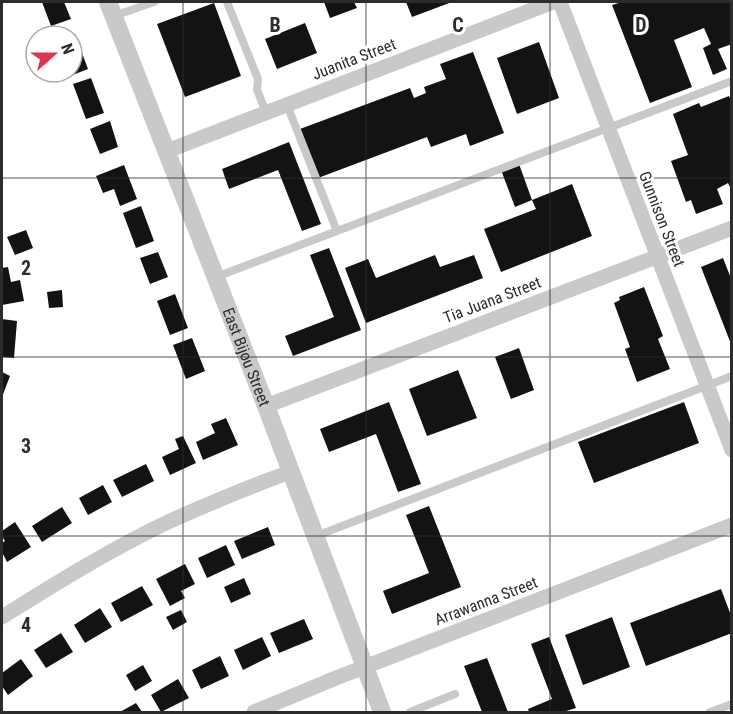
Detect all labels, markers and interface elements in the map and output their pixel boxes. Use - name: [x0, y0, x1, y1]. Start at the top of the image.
- text: B: [269, 13, 281, 37]
- text: C: [452, 13, 464, 37]
- text: D: [635, 13, 647, 37]
- north arrow: [24, 24, 84, 84]
- street label: Juanita Street: [309, 34, 399, 84]
- text: N: [57, 41, 78, 57]
- street label: Gunnison Street: [635, 169, 689, 270]
- text: 2: [21, 256, 31, 280]
- street label: Tia Juana Street: [440, 273, 544, 327]
- street label: East Bijou Street: [219, 305, 275, 409]
- text: 3: [21, 434, 31, 458]
- street label: Arrawanna Street: [432, 573, 540, 629]
- text: 4: [21, 613, 31, 637]

